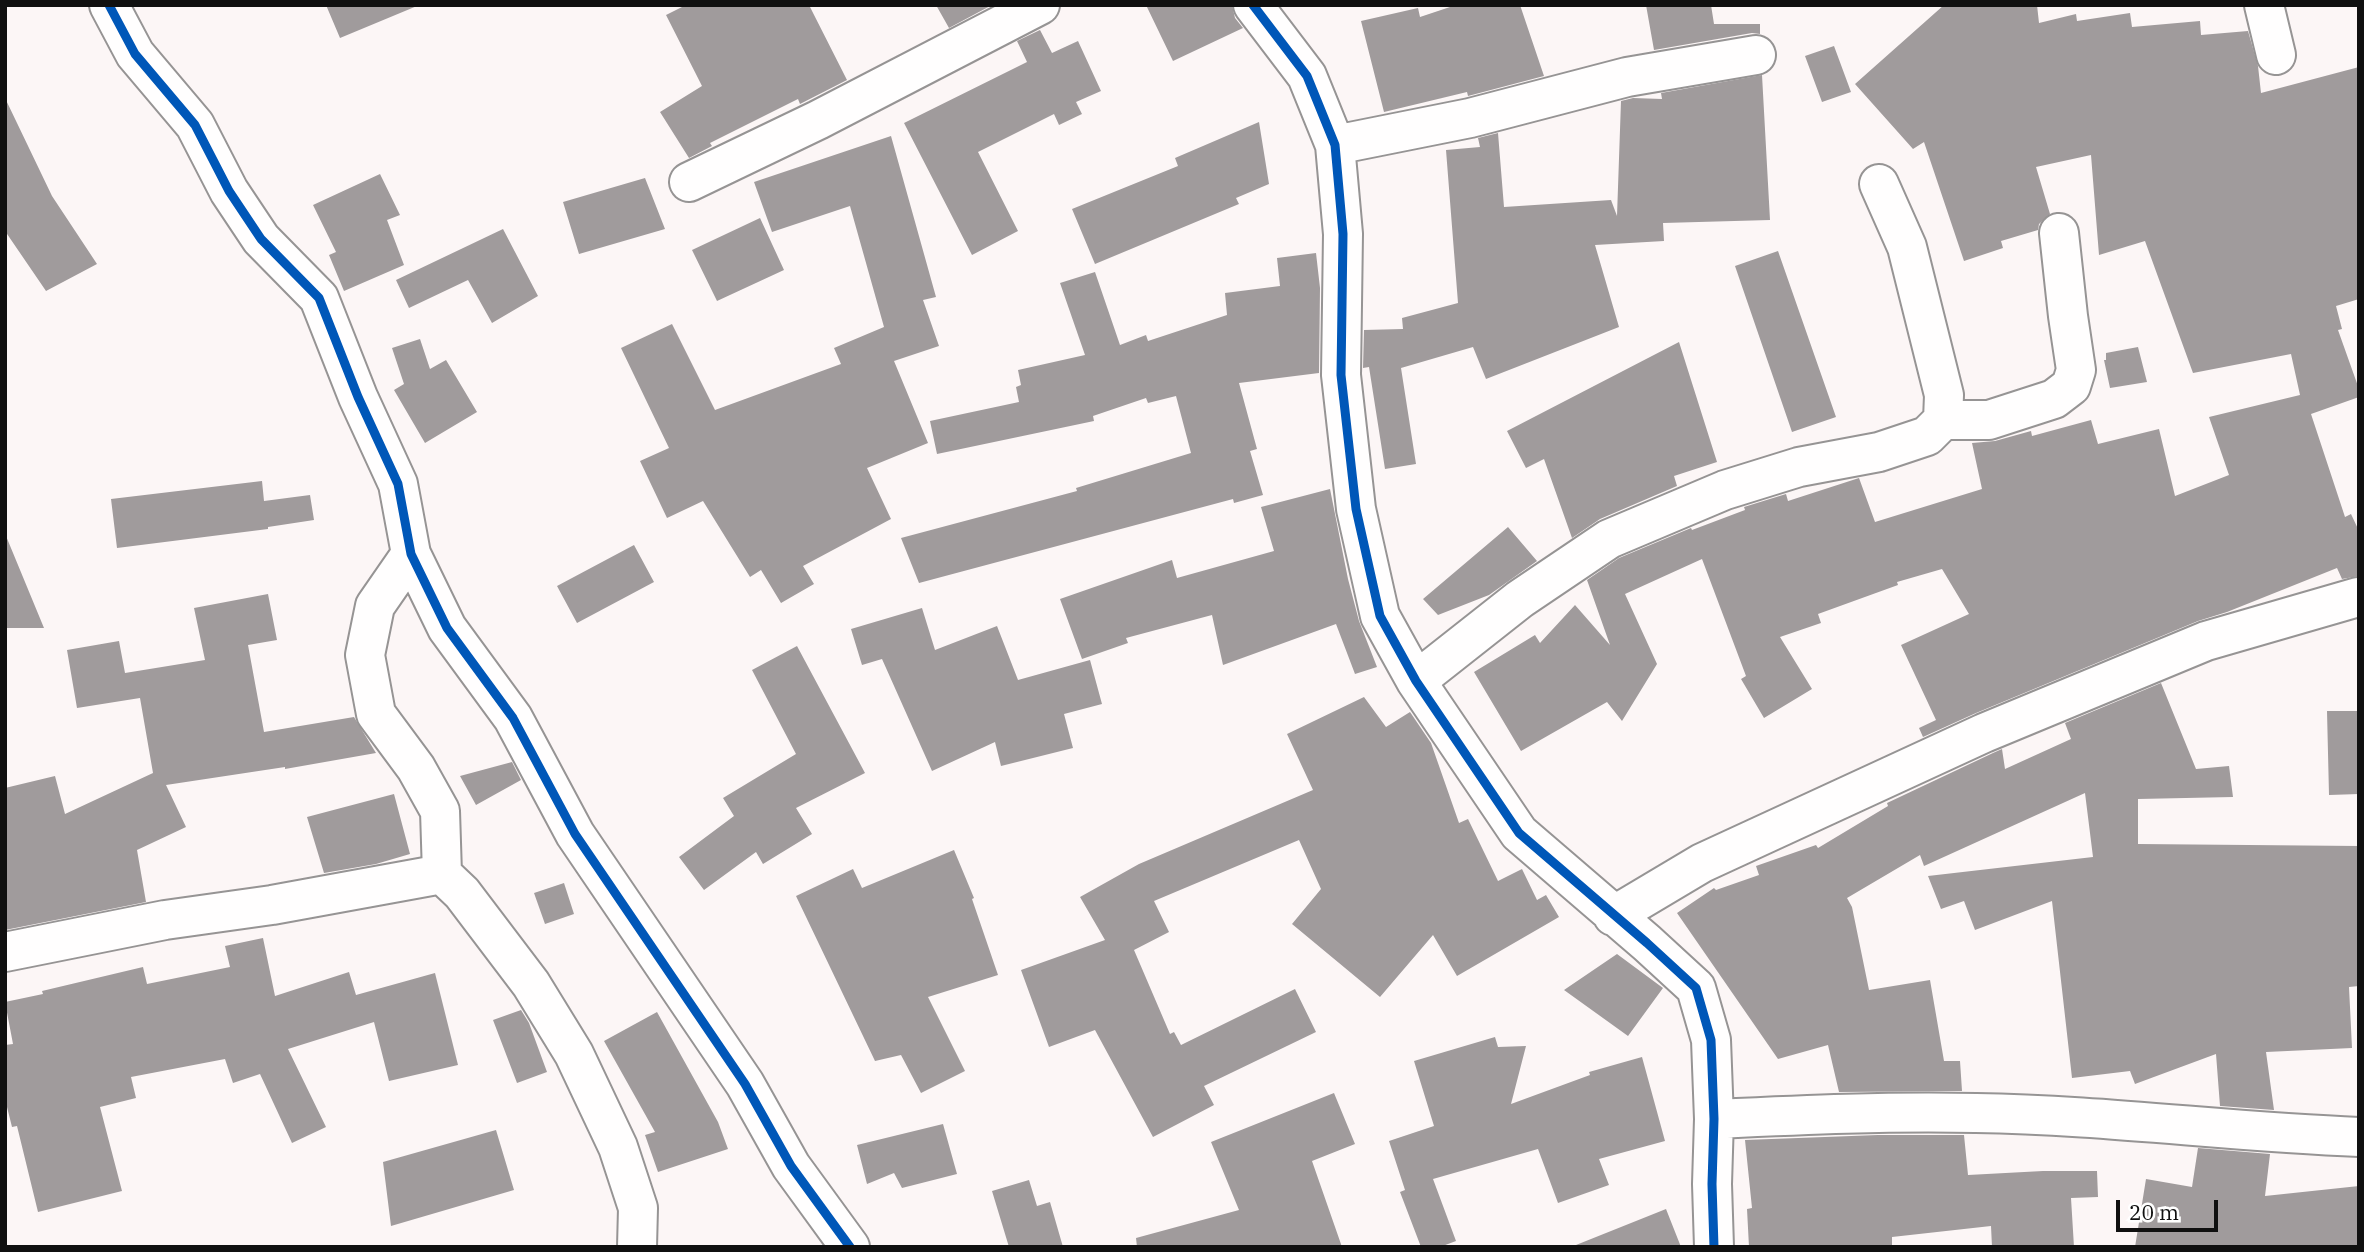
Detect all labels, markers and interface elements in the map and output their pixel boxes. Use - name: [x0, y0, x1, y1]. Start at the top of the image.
- scale bar: [2119, 1186, 2220, 1230]
- text: 20 m: [2129, 1198, 2179, 1226]

